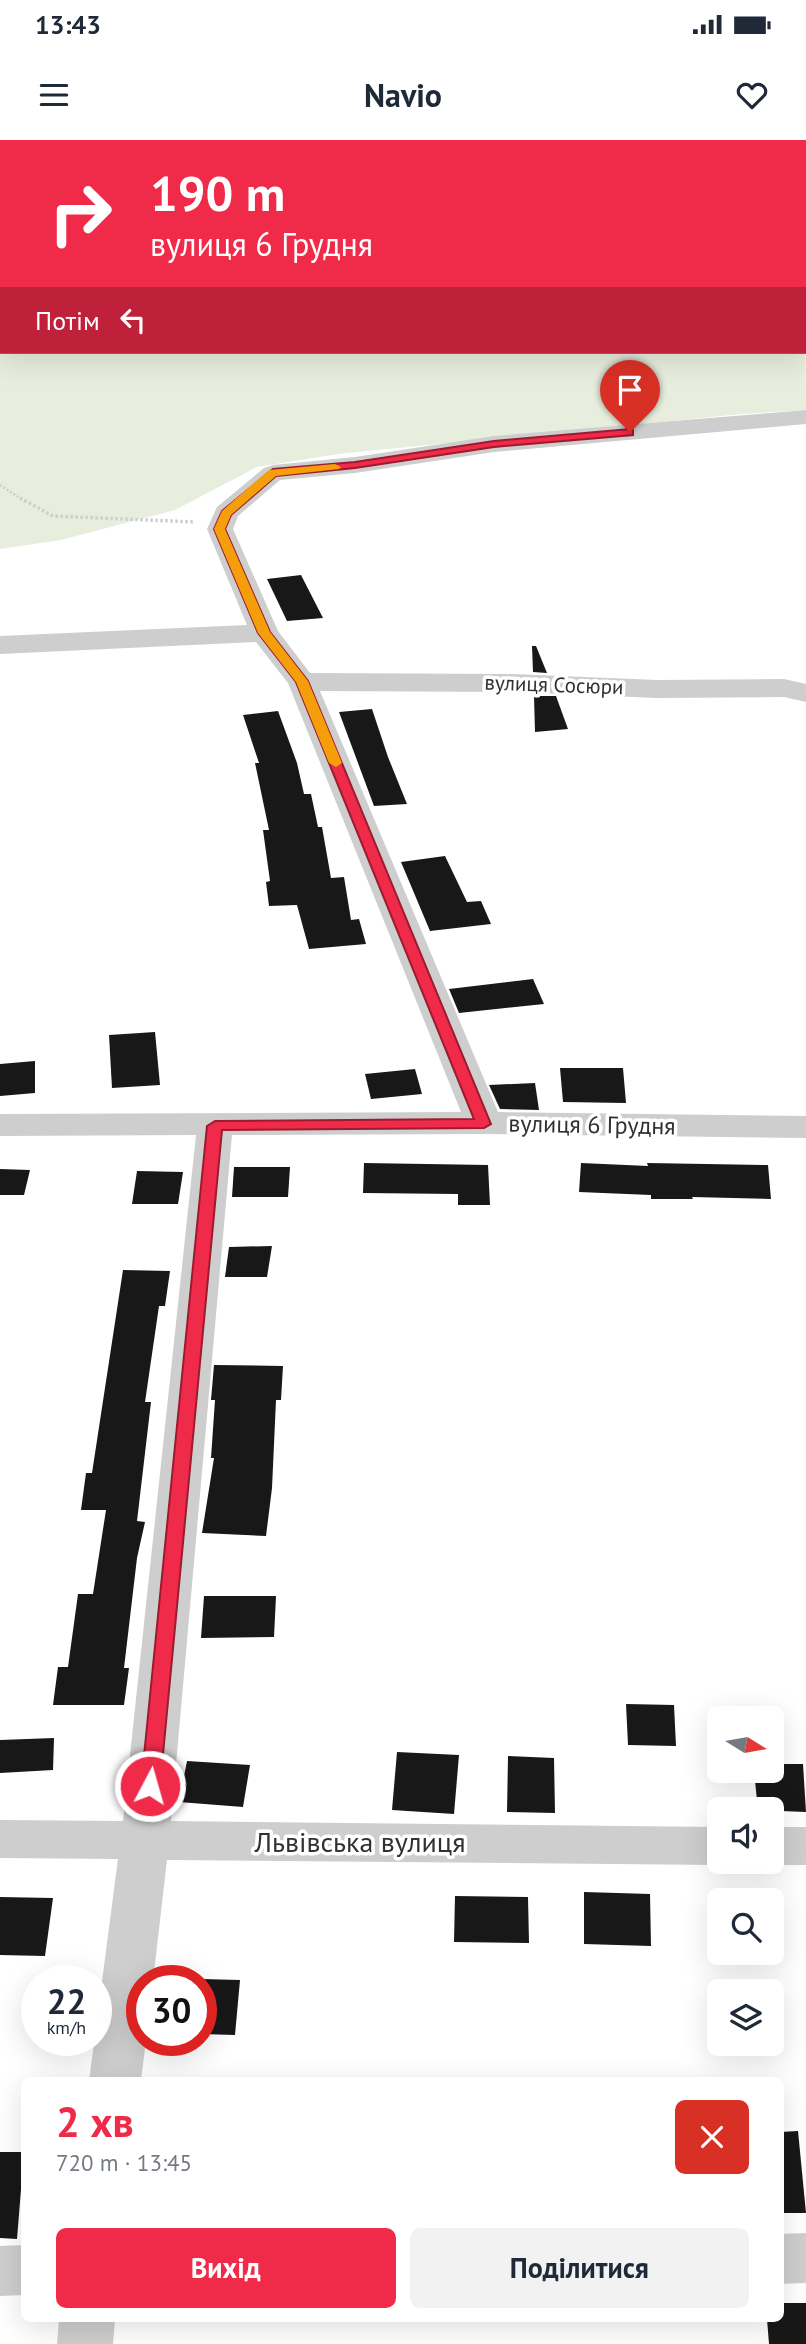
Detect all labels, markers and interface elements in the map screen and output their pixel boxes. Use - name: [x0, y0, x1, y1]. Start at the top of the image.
- text: 13:43: [35, 8, 101, 41]
- text: Navio: [364, 74, 442, 116]
- icon: menu: [35, 76, 73, 114]
- icon: heart: [733, 76, 771, 114]
- text: 190 m: [150, 161, 285, 225]
- icon: right: [35, 168, 126, 259]
- text: вулиця 6 Грудня: [150, 223, 373, 265]
- icon: left: [114, 301, 152, 339]
- text: Потім: [35, 304, 100, 337]
- pin: [600, 360, 660, 432]
- icon: arrive: [611, 371, 649, 409]
- street label: вулиця Сосюри: [484, 669, 624, 700]
- street label: вулиця 6 Грудня: [508, 1108, 676, 1141]
- north arrow: [707, 1706, 784, 1783]
- map controls: [707, 1706, 784, 2056]
- position arrow: [113, 1749, 187, 1823]
- button: sound: [707, 1797, 784, 1874]
- street label: Львівська вулиця: [254, 1823, 465, 1860]
- button: search: [707, 1888, 784, 1965]
- speed limit sign: 30: [126, 1965, 217, 2056]
- text: 22: [47, 1978, 86, 2024]
- button: layers: [707, 1979, 784, 2056]
- text: km/h: [47, 2016, 86, 2039]
- text: 2 хв: [56, 2094, 134, 2149]
- button: close: [675, 2100, 749, 2174]
- text: 720 m · 13:45: [56, 2148, 192, 2177]
- button: Вихід: [56, 2228, 396, 2308]
- button: Поділитися: [410, 2228, 749, 2308]

